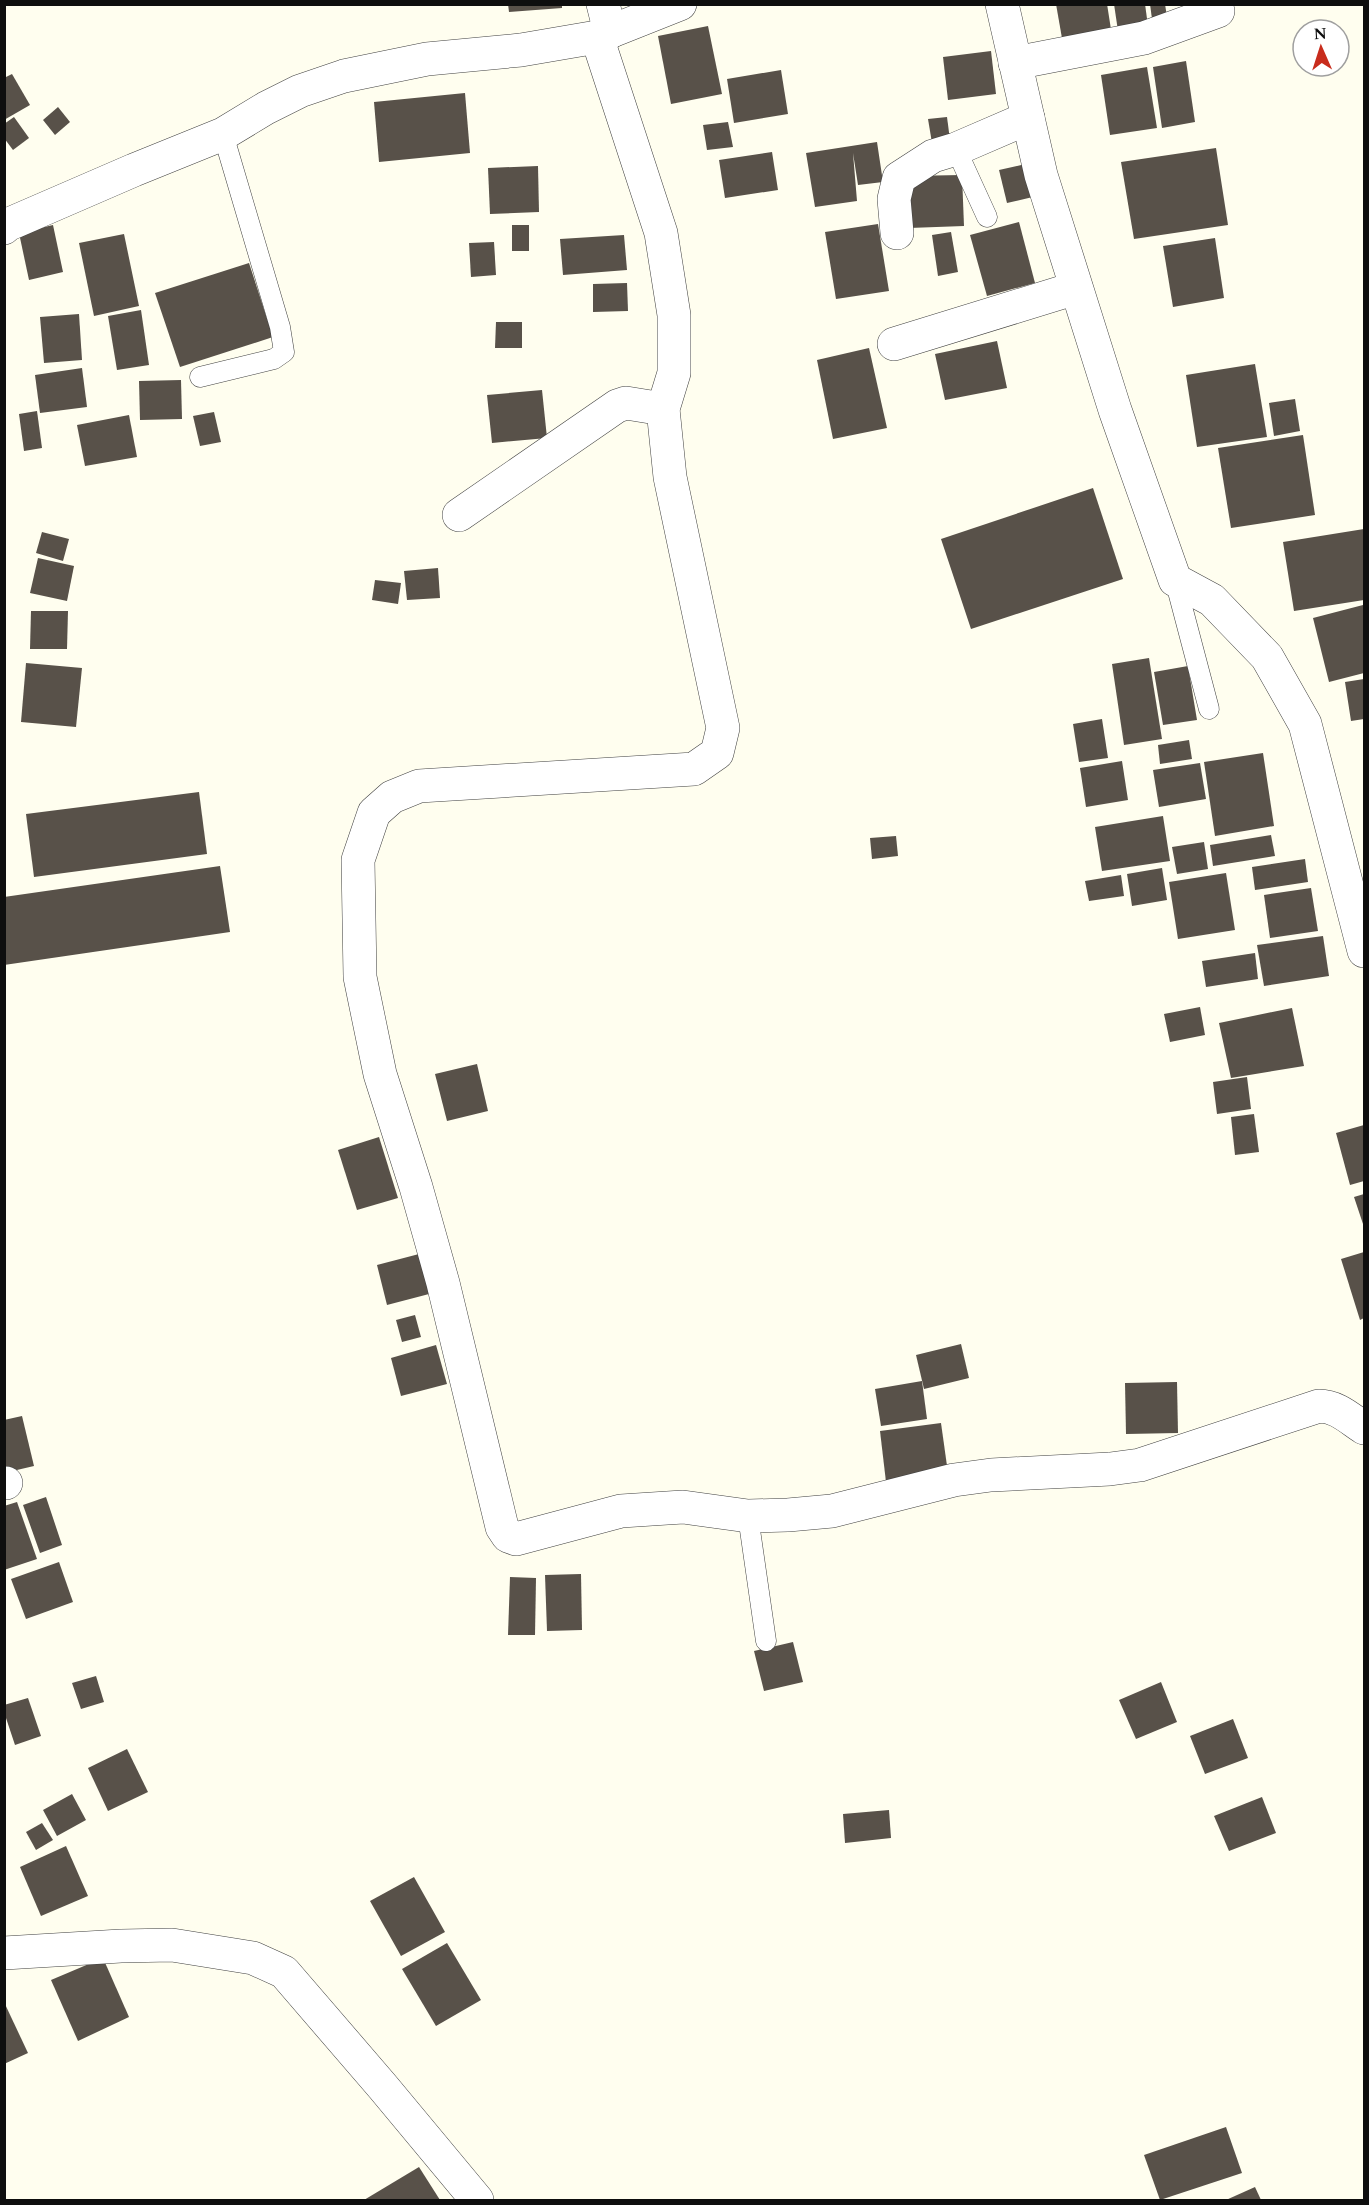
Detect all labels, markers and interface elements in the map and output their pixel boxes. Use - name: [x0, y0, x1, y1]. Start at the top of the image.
- north arrow: [1291, 18, 1351, 78]
- text: N: [1313, 22, 1327, 46]

